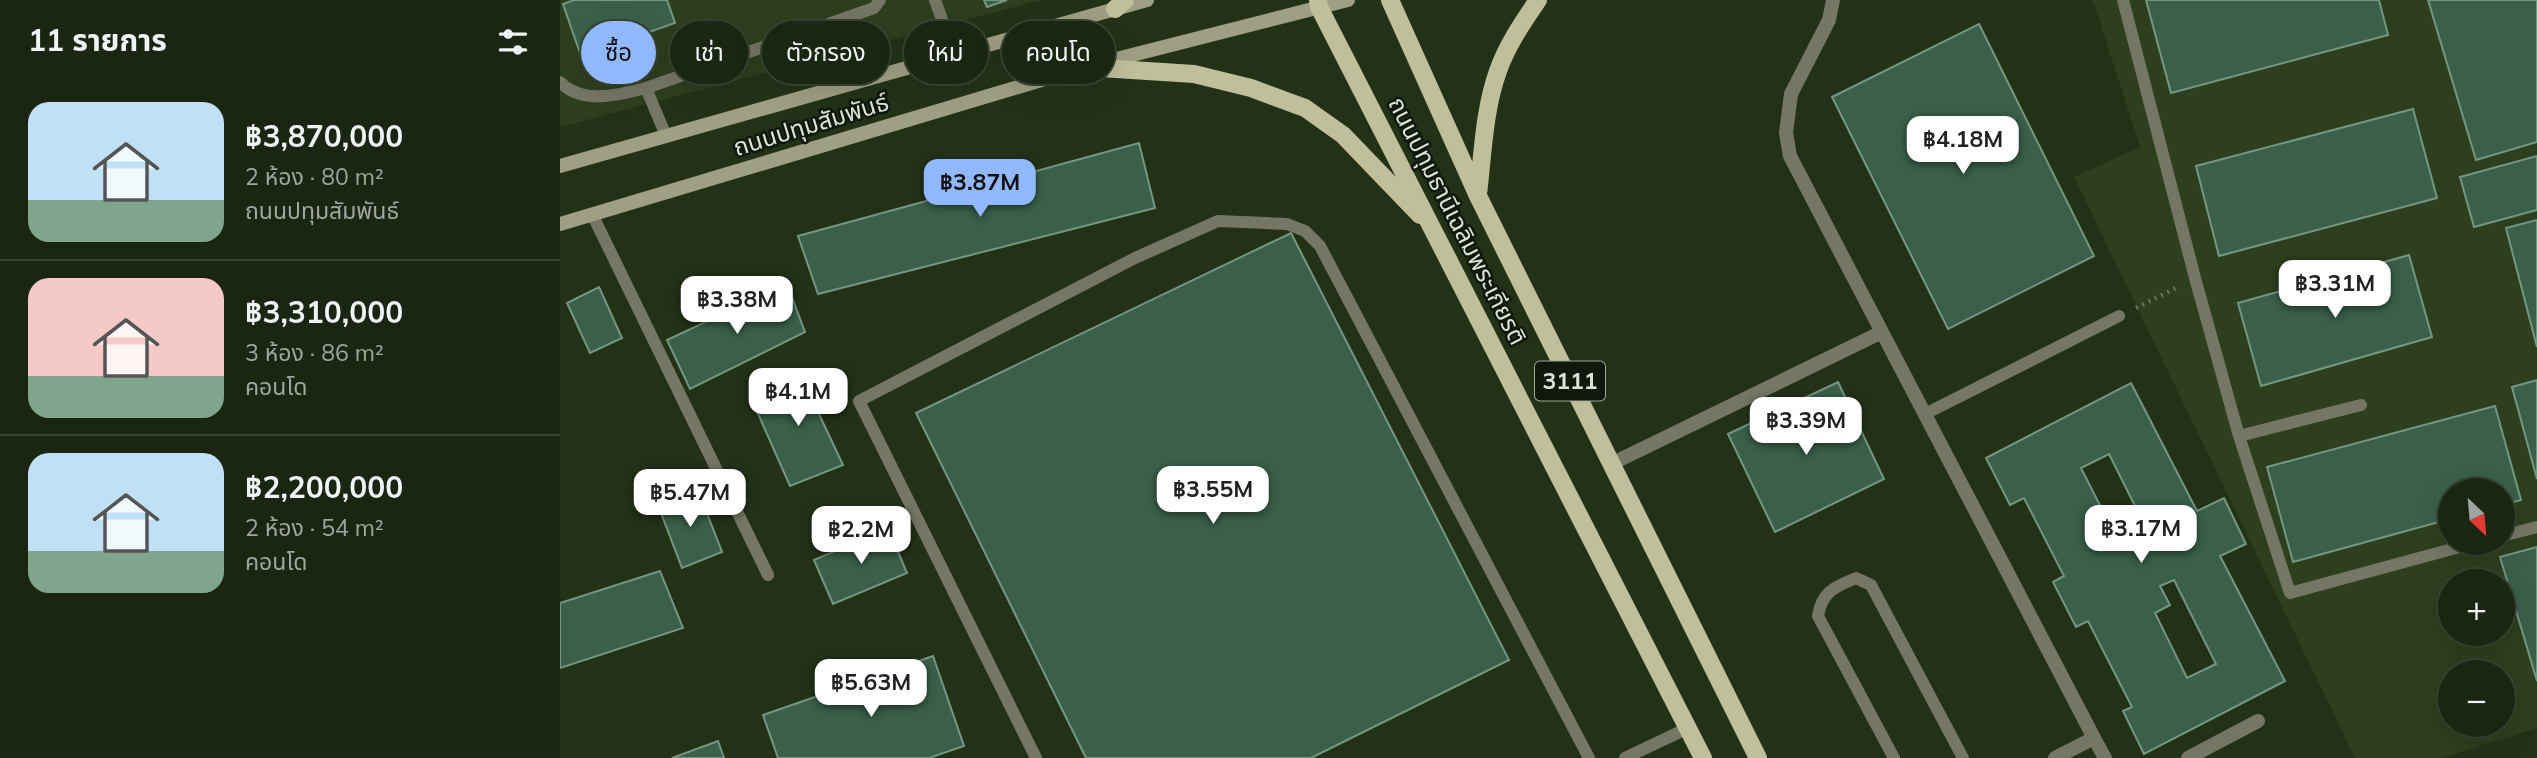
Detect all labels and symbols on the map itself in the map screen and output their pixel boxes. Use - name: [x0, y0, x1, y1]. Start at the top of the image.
- street label: ถนนปทุมสัมพันธ์: [730, 86, 893, 163]
- street label: ถนนปทุมธานีเฉลิมพระเกียรติ: [1381, 92, 1534, 350]
- pin: ฿4.18M: [1906, 116, 2020, 176]
- pin: ฿3.87M: [923, 160, 1037, 219]
- pin: ฿3.31M: [2278, 260, 2392, 320]
- pin: ฿3.38M: [680, 276, 794, 336]
- road number: 3111: [1535, 362, 1605, 400]
- pin: ฿4.1M: [749, 368, 847, 428]
- pin: ฿3.39M: [1749, 398, 1863, 457]
- pin: ฿3.55M: [1156, 466, 1270, 526]
- pin: ฿5.47M: [633, 470, 747, 529]
- north arrow: [2438, 478, 2515, 555]
- pin: ฿3.17M: [2084, 505, 2198, 565]
- pin: ฿2.2M: [812, 506, 910, 566]
- pin: ฿5.63M: [814, 660, 928, 719]

